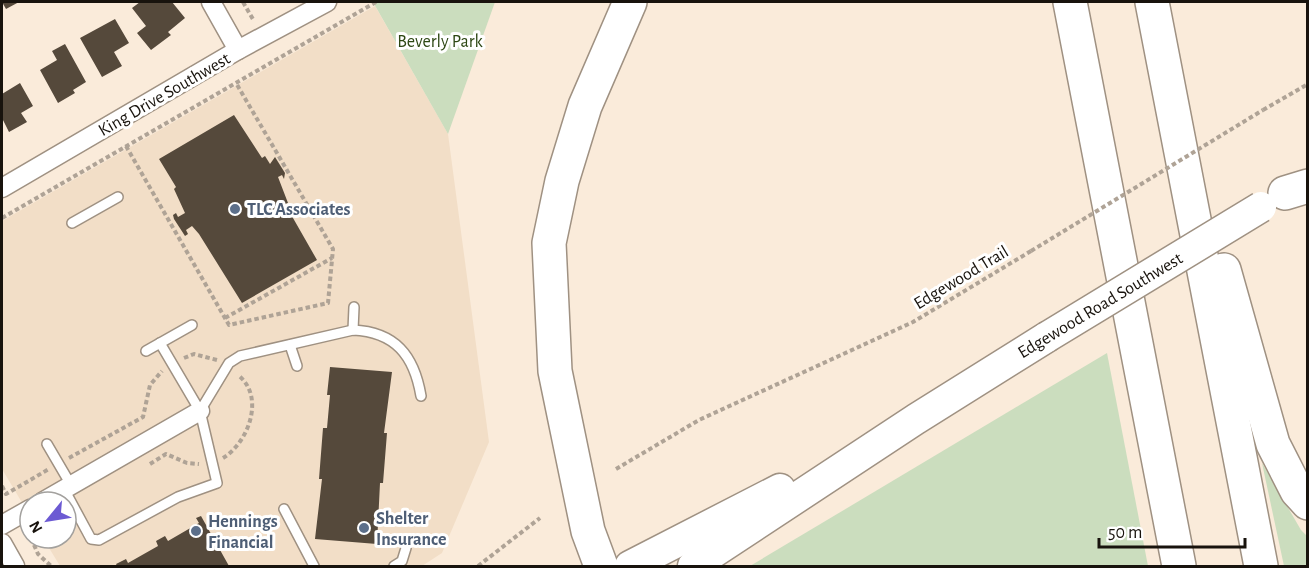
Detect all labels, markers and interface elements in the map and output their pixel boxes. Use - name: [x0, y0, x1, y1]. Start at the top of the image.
- park label: Beverly Park: [397, 33, 484, 51]
- street label: King Drive Southwest: [95, 50, 234, 140]
- place label: TLC Associates: [247, 201, 350, 219]
- marker: TLC Associates: [228, 202, 242, 216]
- street label: Edgewood Trail: [911, 243, 1012, 313]
- street label: Edgewood Road Southwest: [1015, 249, 1186, 362]
- north arrow: [18, 490, 78, 550]
- place label: Shelter Insurance: [376, 510, 447, 549]
- scale bar: [1099, 511, 1244, 549]
- place label: Hennings Financial: [208, 513, 278, 552]
- text: N: [26, 518, 46, 536]
- marker: Shelter Insurance: [357, 521, 371, 535]
- marker: Hennings Financial: [189, 524, 203, 538]
- text: 50 m: [1108, 524, 1142, 542]

